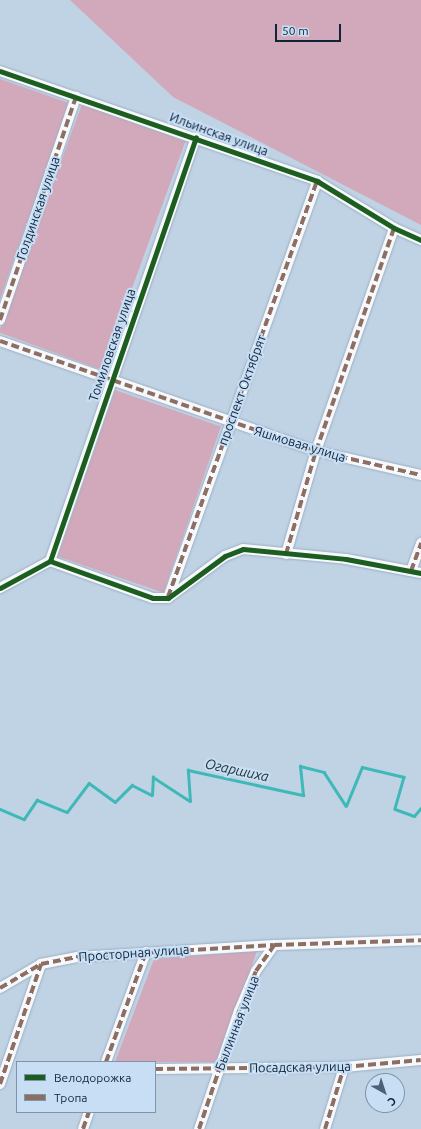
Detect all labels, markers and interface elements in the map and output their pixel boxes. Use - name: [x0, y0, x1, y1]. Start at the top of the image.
- scale bar: [277, 16, 343, 42]
- text: 50 m: [282, 24, 309, 37]
- street label: Ильинская улица: [168, 109, 270, 159]
- street label: Голдинская улица: [13, 154, 63, 262]
- street label: Томиловская улица: [85, 286, 139, 404]
- street label: проспект Октябрят: [215, 333, 269, 447]
- street label: Яшмовая улица: [252, 423, 348, 465]
- water label: Огаршиха: [204, 755, 270, 785]
- street label: Просторная улица: [78, 941, 190, 965]
- street label: Былинная улица: [212, 973, 262, 1073]
- street label: Посадская улица: [249, 1058, 351, 1076]
- legend: [16, 1061, 156, 1113]
- text: Велодорожка: [54, 1071, 131, 1084]
- north arrow: [365, 1073, 405, 1113]
- text: Тропа: [54, 1091, 87, 1104]
- text: С: [385, 1095, 398, 1108]

